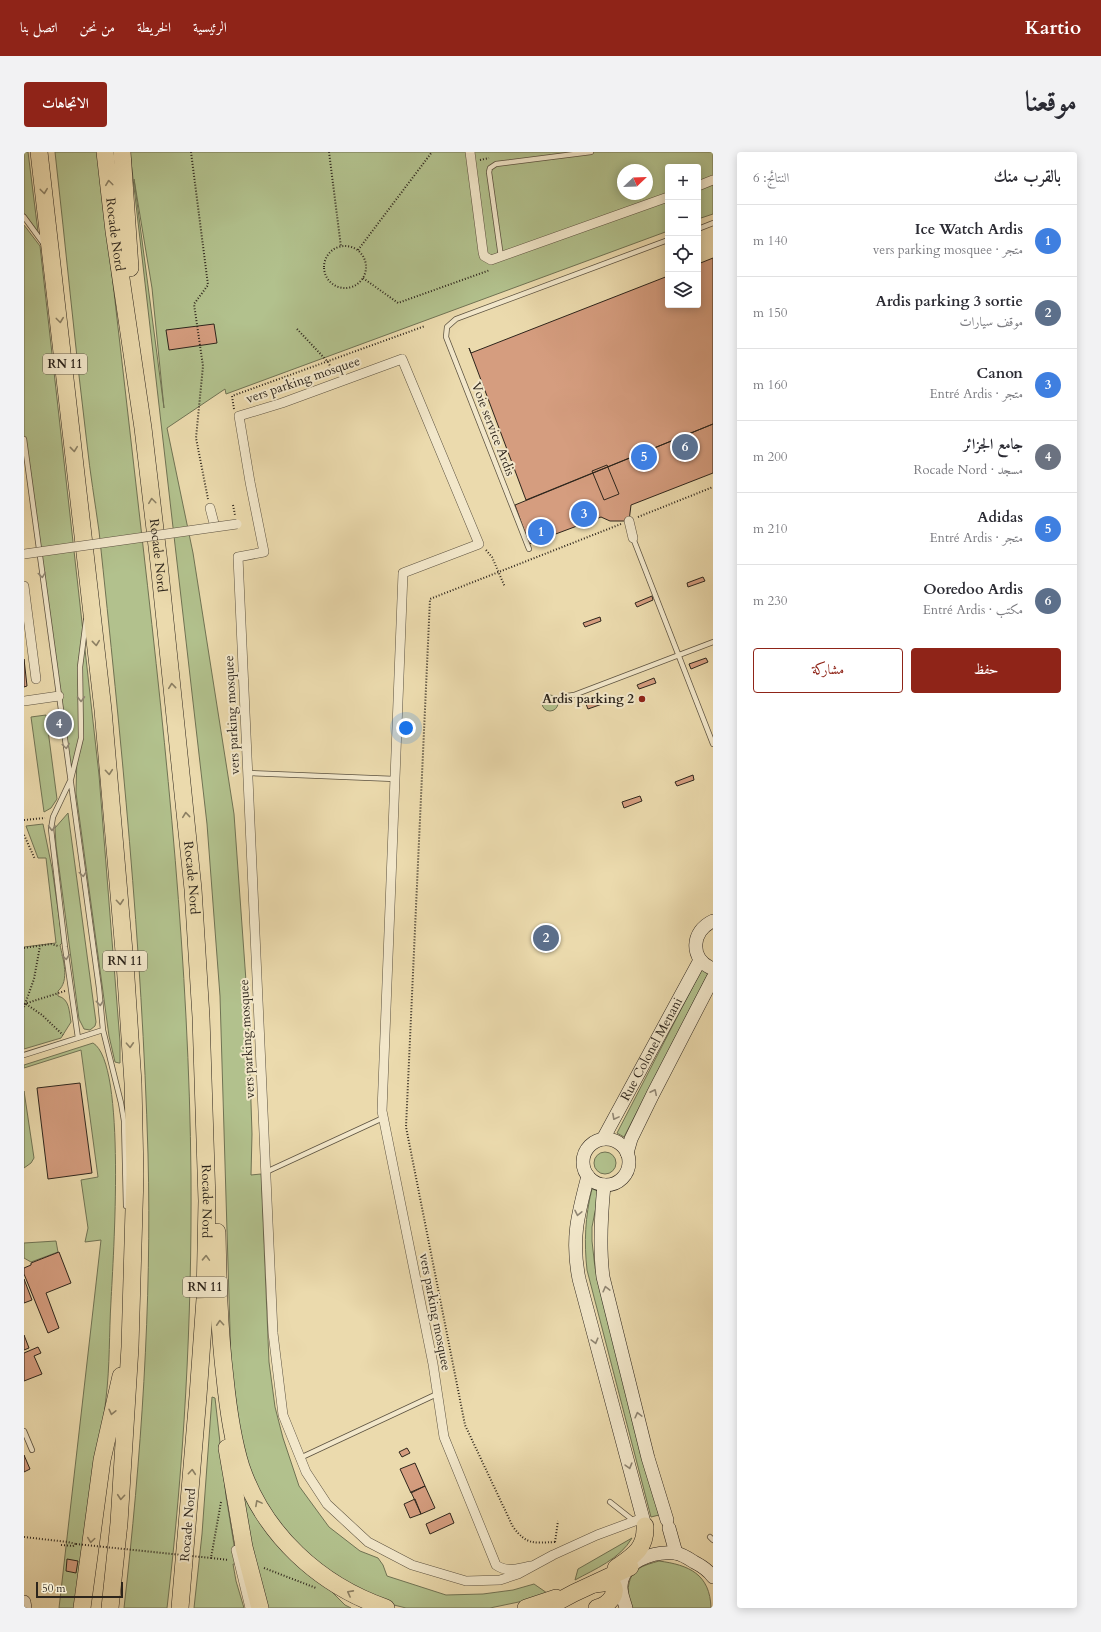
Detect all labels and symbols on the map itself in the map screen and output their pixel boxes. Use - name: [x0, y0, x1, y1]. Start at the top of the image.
- north arrow: [617, 164, 653, 200]
- one-way arrow: [105, 180, 114, 186]
- one-way arrow: [39, 188, 48, 194]
- street label: Rocade Nord: [101, 197, 129, 272]
- one-way arrow: [55, 317, 64, 323]
- street label: vers parking mosquee: [244, 352, 362, 408]
- road number: RN 11: [43, 354, 87, 374]
- street label: Voie service Ardis: [467, 380, 519, 478]
- pin: 6: [672, 432, 698, 462]
- pin: 5: [631, 442, 657, 472]
- one-way arrow: [69, 446, 78, 452]
- one-way arrow: [147, 498, 156, 504]
- pin: 3: [571, 499, 597, 529]
- pin: 1: [528, 517, 554, 547]
- street label: Rocade Nord: [145, 518, 171, 593]
- one-way arrow: [37, 572, 46, 578]
- one-way arrow: [91, 640, 100, 646]
- street label: vers parking mosquee: [220, 655, 244, 775]
- one-way arrow: [168, 683, 177, 689]
- place label: Ardis parking 2: [542, 690, 634, 708]
- marker: Ardis parking 2: [637, 694, 647, 704]
- one-way arrow: [77, 696, 85, 702]
- pin: 4: [46, 709, 72, 739]
- your location: [396, 718, 416, 738]
- one-way arrow: [61, 742, 70, 749]
- one-way arrow: [105, 769, 114, 775]
- one-way arrow: [181, 812, 190, 818]
- one-way arrow: [47, 825, 56, 831]
- street label: Rocade Nord: [179, 840, 204, 915]
- one-way arrow: [78, 871, 87, 877]
- one-way arrow: [116, 899, 125, 905]
- pin: 2: [533, 923, 559, 953]
- road number: RN 11: [103, 951, 147, 971]
- one-way arrow: [61, 954, 70, 960]
- street label: vers parking mosquee: [235, 979, 259, 1099]
- street label: Rue Colonel Menani: [616, 994, 687, 1104]
- one-way arrow: [95, 1000, 104, 1006]
- one-way arrow: [126, 1042, 135, 1048]
- one-way arrow: [649, 1088, 657, 1096]
- one-way arrow: [612, 1113, 619, 1120]
- street label: Rocade Nord: [197, 1164, 216, 1238]
- one-way arrow: [575, 1210, 583, 1216]
- street label: vers parking mosquee: [415, 1252, 455, 1372]
- one-way arrow: [202, 1255, 210, 1261]
- road number: RN 11: [183, 1277, 227, 1297]
- one-way arrow: [603, 1286, 611, 1292]
- one-way arrow: [215, 1320, 224, 1326]
- one-way arrow: [590, 1337, 599, 1344]
- one-way arrow: [108, 1408, 117, 1415]
- one-way arrow: [634, 1412, 642, 1418]
- one-way arrow: [624, 1462, 633, 1469]
- one-way arrow: [187, 1468, 196, 1475]
- street label: Rocade Nord: [176, 1487, 200, 1562]
- one-way arrow: [116, 1494, 125, 1501]
- one-way arrow: [256, 1500, 263, 1508]
- one-way arrow: [87, 1537, 96, 1543]
- scale bar: [36, 1580, 123, 1599]
- one-way arrow: [347, 1590, 354, 1598]

